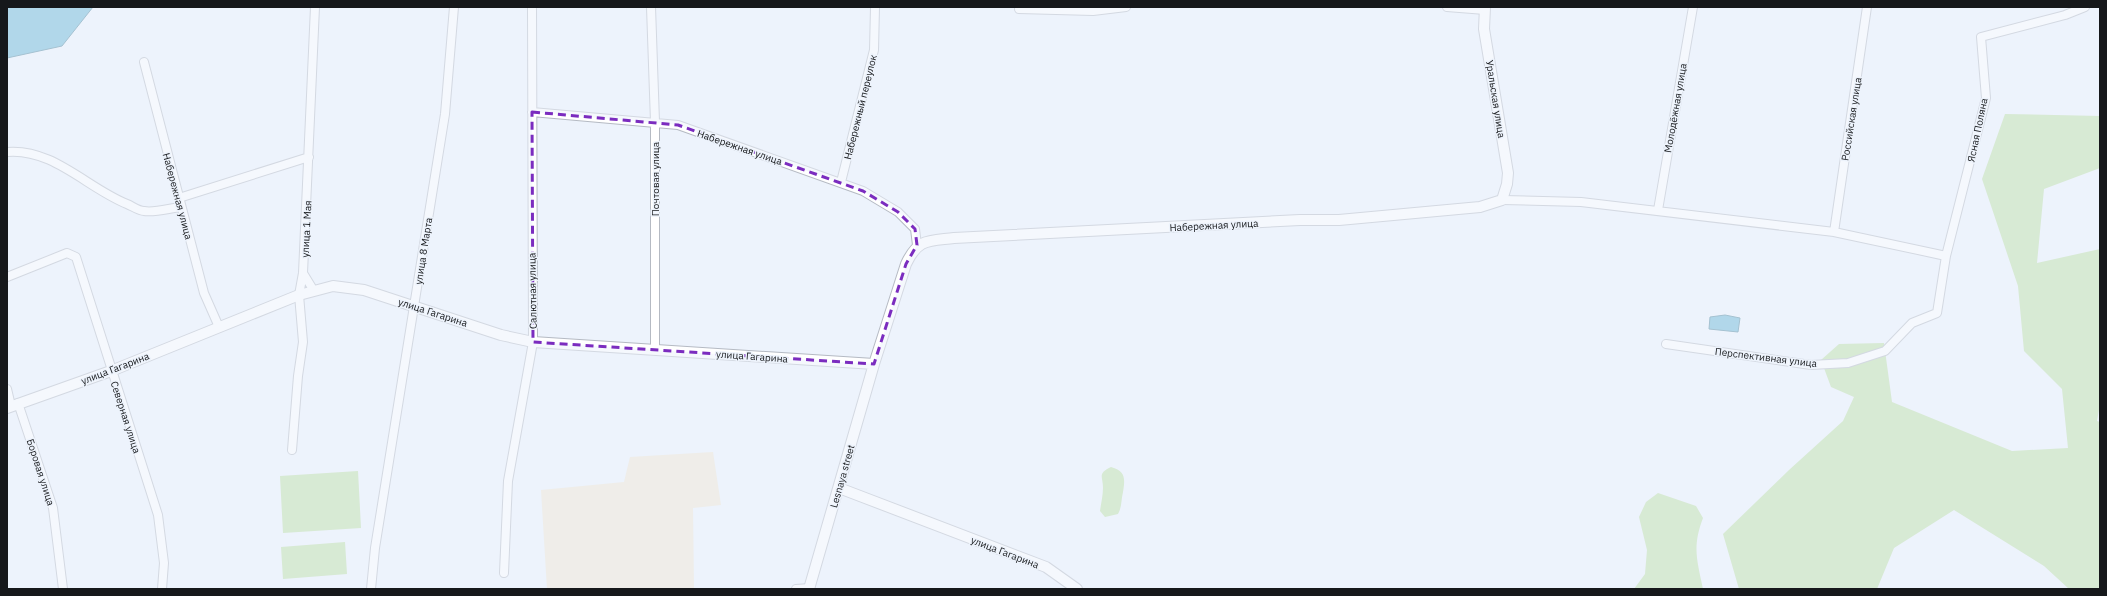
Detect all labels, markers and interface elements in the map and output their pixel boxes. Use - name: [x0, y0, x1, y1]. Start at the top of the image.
- street label: Набережный переулок: [841, 53, 880, 161]
- street label: Уральская улица: [1483, 59, 1508, 140]
- street label: Молодёжная улица: [1661, 62, 1690, 154]
- street label: Российская улица: [1838, 76, 1865, 162]
- street label: Ясная Поляна: [1964, 96, 1991, 163]
- street label: Набережная улица: [696, 127, 785, 168]
- street label: Почтовая улица: [649, 141, 662, 216]
- street label: Набережная улица: [160, 151, 195, 241]
- street label: улица 1 Мая: [299, 200, 314, 258]
- street label: улица 8 Марта: [412, 216, 435, 285]
- street label: Набережная улица: [1169, 217, 1259, 234]
- street label: Салютная улица: [525, 252, 540, 329]
- street label: улица Гагарина: [397, 295, 470, 330]
- street label: Перспективная улица: [1714, 345, 1818, 370]
- street label: улица Гагарина: [716, 348, 789, 366]
- street label: улица Гагарина: [79, 349, 152, 387]
- street label: Северная улица: [108, 379, 144, 456]
- street label: Боровая улица: [24, 437, 58, 508]
- street label: Lesnaya street: [827, 443, 858, 509]
- street label: улица Гагарина: [969, 534, 1041, 572]

